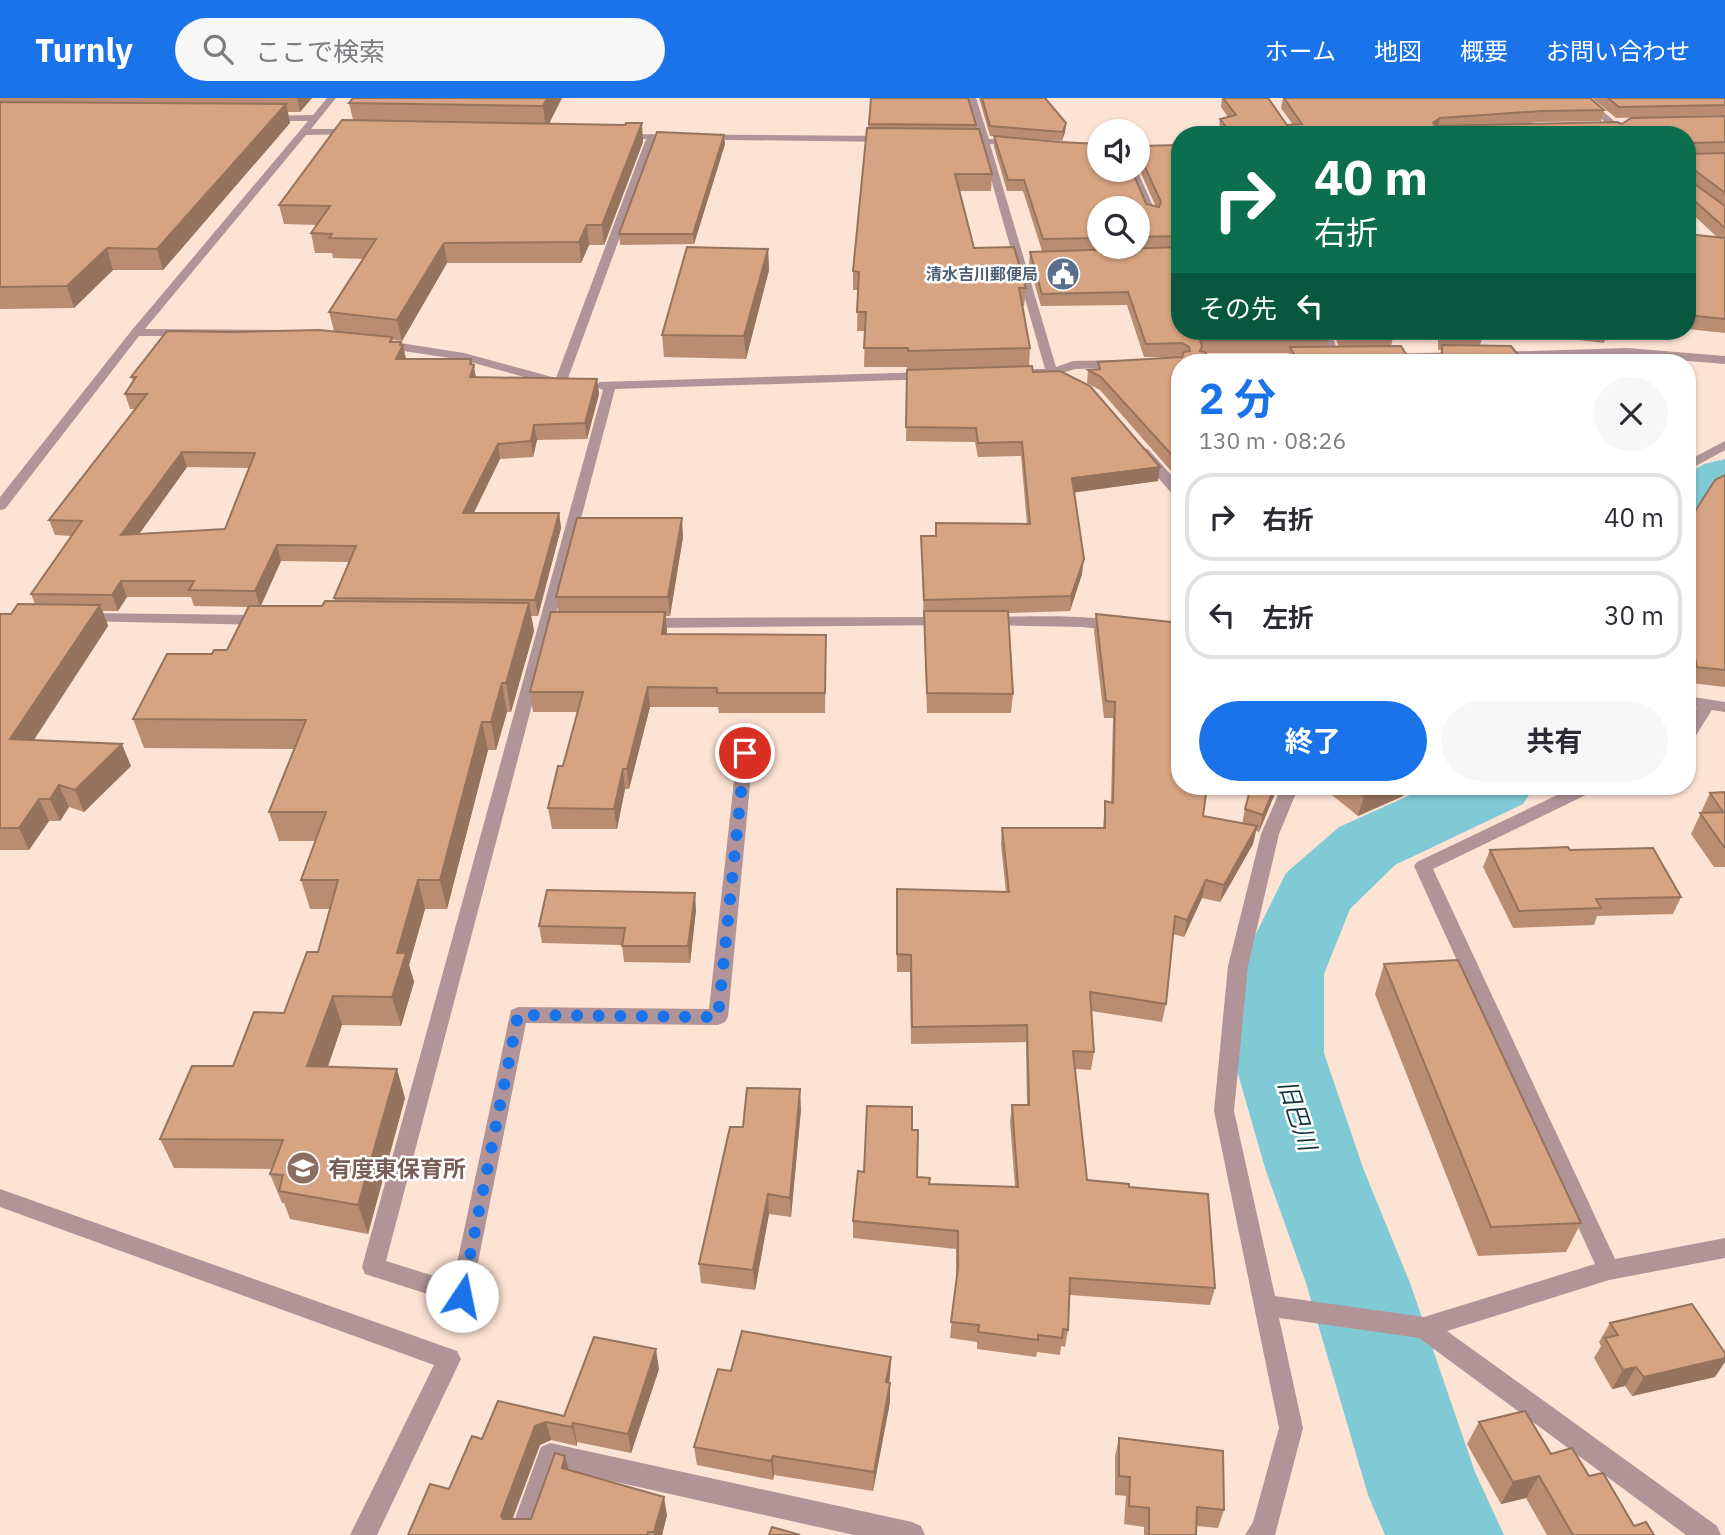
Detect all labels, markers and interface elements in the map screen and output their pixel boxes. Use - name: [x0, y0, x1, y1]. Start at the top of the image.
- search box: [175, 18, 665, 81]
- text: Turnly: [35, 28, 133, 71]
- icon: search: [199, 30, 237, 68]
- text: ここで検索: [255, 34, 385, 68]
- text: ホーム: [1265, 35, 1336, 67]
- text: 地図: [1374, 35, 1422, 67]
- text: 概要: [1460, 35, 1508, 67]
- text: お問い合わせ: [1546, 35, 1690, 67]
- map controls: [1087, 119, 1150, 259]
- button: sound: [1087, 119, 1150, 182]
- text: 40 m: [1314, 145, 1428, 208]
- icon: right: [1199, 154, 1290, 245]
- button: search: [1087, 196, 1150, 259]
- text: 右折: [1314, 211, 1378, 253]
- public building icon: 清水吉川郵便局: [1044, 255, 1082, 293]
- place label: 清水吉川郵便局: [926, 264, 1038, 284]
- icon: left: [1291, 287, 1329, 325]
- text: その先: [1199, 291, 1277, 325]
- text: 2 分: [1199, 371, 1276, 426]
- button: close: [1594, 377, 1668, 451]
- text: 130 m · 08:26: [1199, 425, 1346, 455]
- icon: right: [1203, 498, 1241, 536]
- text: 40 m: [1604, 500, 1664, 534]
- text: 右折: [1262, 502, 1314, 536]
- icon: left: [1203, 596, 1241, 634]
- text: 30 m: [1604, 598, 1664, 632]
- text: 左折: [1262, 600, 1314, 634]
- button: 終了: [1199, 701, 1427, 781]
- button: 共有: [1441, 701, 1668, 781]
- pin: [715, 723, 775, 783]
- icon: arrive: [726, 734, 764, 772]
- water label: 旧巴川: [1272, 1076, 1325, 1157]
- school or university icon: 有度東保育所: [284, 1149, 322, 1187]
- place label: 有度東保育所: [328, 1153, 466, 1183]
- position arrow: [425, 1259, 499, 1333]

